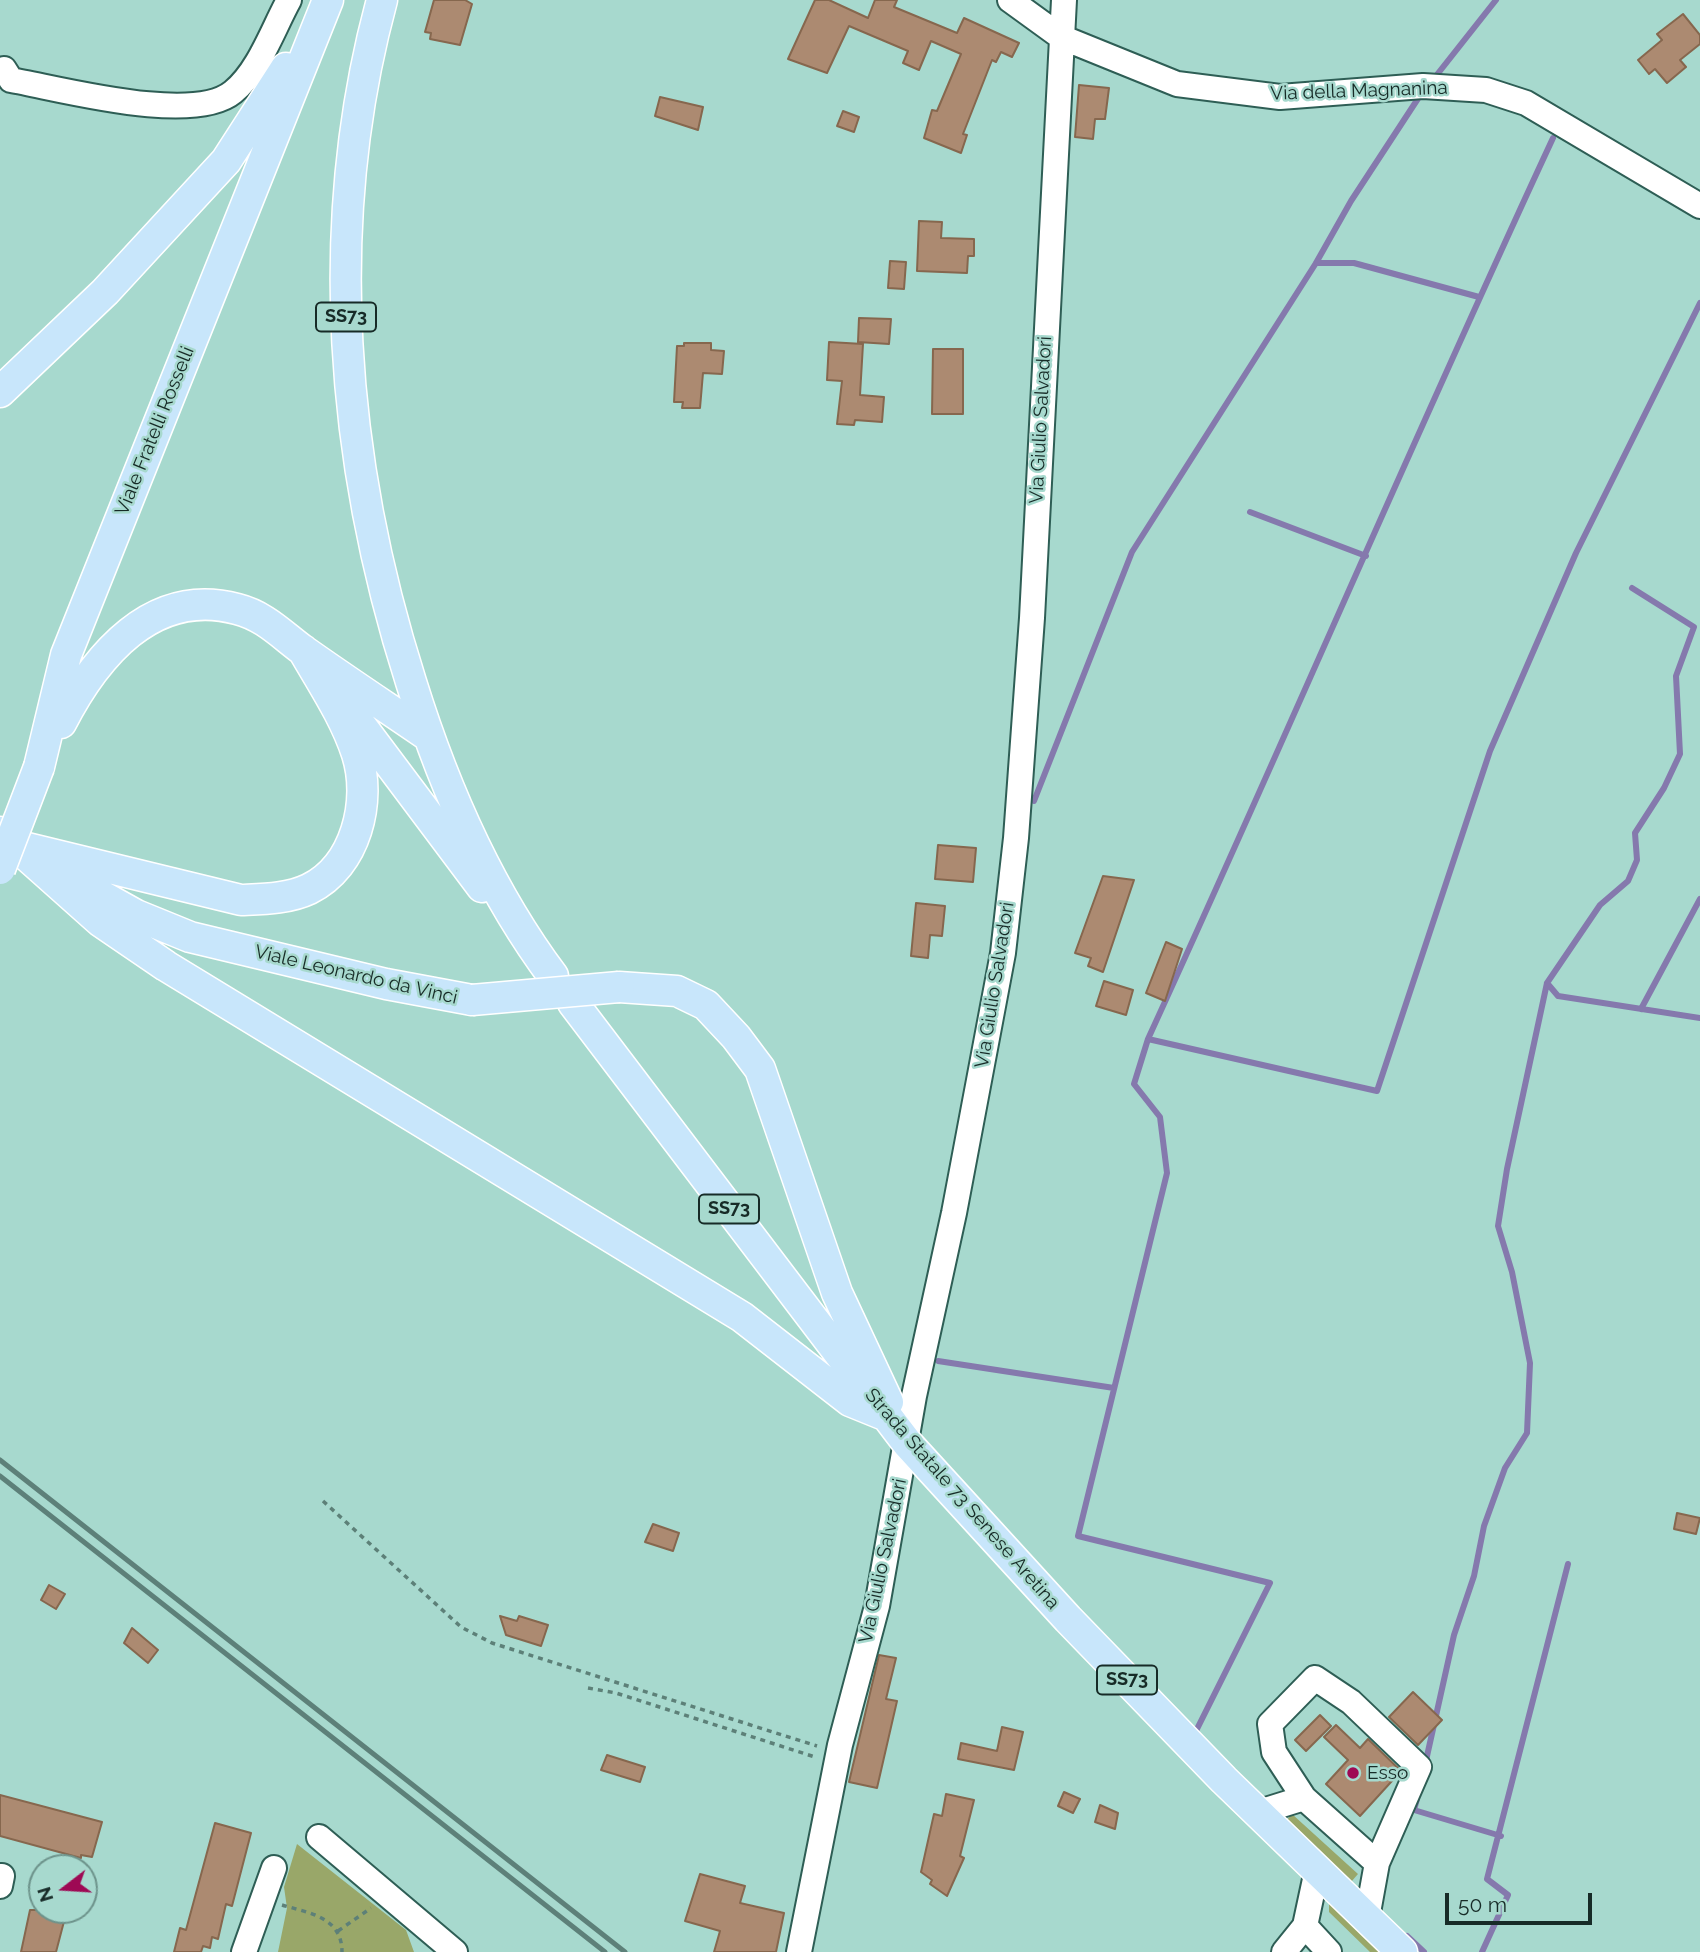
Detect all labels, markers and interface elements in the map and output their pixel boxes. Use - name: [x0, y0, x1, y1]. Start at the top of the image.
- street label: Via della Magnanina: [1270, 77, 1448, 105]
- road number: SS73: [316, 302, 376, 332]
- street label: Via Giulio Salvadori: [1025, 336, 1057, 504]
- street label: Viale Fratelli Rosselli: [111, 343, 199, 519]
- street label: Via Giulio Salvadori: [971, 900, 1019, 1070]
- street label: Viale Leonardo da Vinci: [252, 941, 460, 1009]
- road number: SS73: [699, 1194, 759, 1224]
- street label: Strada Statale 73 Senese Aretina: [860, 1384, 1064, 1614]
- street label: Via Giulio Salvadori: [854, 1477, 912, 1645]
- road number: SS73: [1097, 1666, 1157, 1694]
- place label: Esso: [1367, 1762, 1408, 1784]
- marker: Esso: [1345, 1765, 1361, 1781]
- north arrow: [28, 1854, 98, 1924]
- scale bar: [1448, 1878, 1595, 1922]
- text: N: [32, 1884, 57, 1905]
- text: 50 m: [1458, 1892, 1507, 1917]

